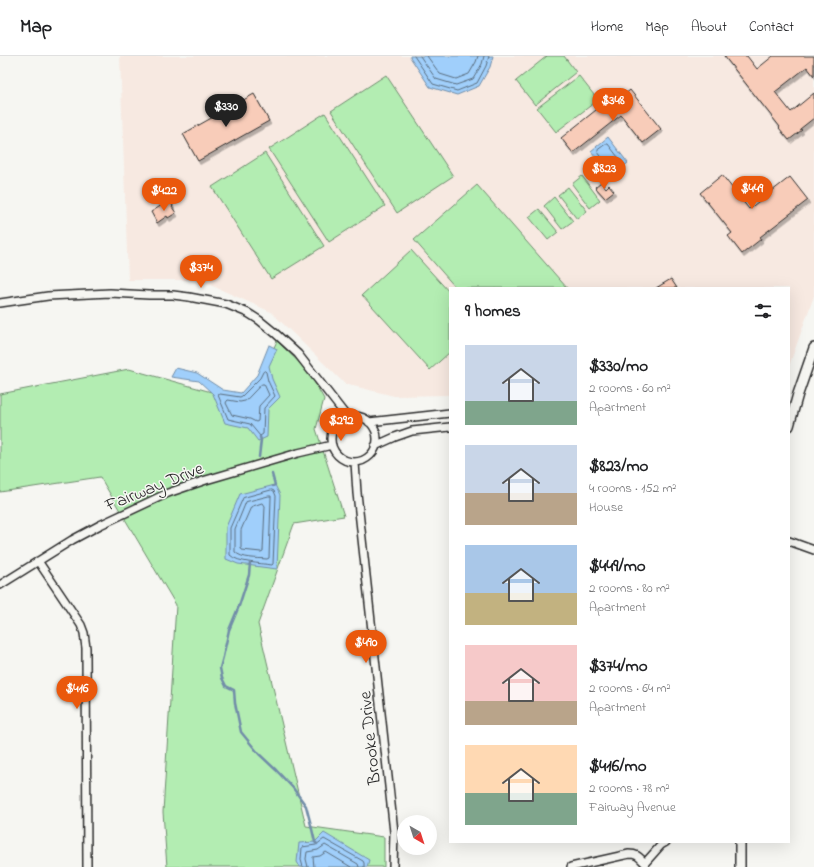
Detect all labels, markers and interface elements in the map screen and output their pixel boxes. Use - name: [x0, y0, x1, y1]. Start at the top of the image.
- text: Map: [20, 14, 52, 41]
- text: Home: [591, 17, 623, 38]
- text: Map: [645, 17, 669, 38]
- text: About: [691, 17, 727, 38]
- text: Contact: [749, 17, 794, 38]
- pin: $348: [589, 88, 637, 122]
- text: $348: [601, 91, 625, 110]
- pin: $330: [202, 94, 250, 128]
- text: $330: [214, 97, 238, 116]
- pin: $823: [580, 156, 628, 190]
- text: $823: [592, 159, 616, 178]
- pin: $449: [728, 176, 776, 210]
- pin: $422: [140, 178, 188, 212]
- text: $449: [741, 179, 763, 198]
- text: $422: [151, 181, 177, 200]
- pin: $374: [177, 255, 225, 289]
- text: $374: [189, 258, 213, 277]
- text: 9 homes: [465, 299, 521, 324]
- icon: filters: [752, 300, 774, 322]
- text: $330/mo: [589, 354, 648, 379]
- icon: home: [497, 361, 545, 409]
- text: 2 rooms · 60 m²: [589, 379, 671, 398]
- text: Apartment: [589, 398, 646, 417]
- pin: $292: [317, 408, 365, 442]
- text: $292: [329, 411, 353, 430]
- text: $823/mo: [589, 454, 648, 479]
- street label: Fairway Drive: [101, 456, 209, 520]
- icon: home: [497, 461, 545, 509]
- text: 4 rooms · 152 m²: [589, 479, 676, 498]
- text: House: [589, 498, 623, 517]
- text: $449/mo: [589, 554, 646, 579]
- icon: home: [497, 561, 545, 609]
- text: 2 rooms · 80 m²: [589, 579, 670, 598]
- text: Apartment: [589, 598, 646, 617]
- pin: $490: [342, 630, 390, 664]
- text: $490: [355, 633, 377, 652]
- text: $374/mo: [589, 654, 648, 679]
- icon: home: [497, 661, 545, 709]
- pin: $416: [53, 676, 101, 710]
- text: $416: [65, 679, 89, 698]
- text: 2 rooms · 64 m²: [589, 679, 671, 698]
- street label: Brooke Drive: [353, 689, 389, 787]
- text: Apartment: [589, 698, 646, 717]
- text: $416/mo: [589, 754, 646, 779]
- icon: home: [497, 761, 545, 809]
- text: 2 rooms · 78 m²: [589, 779, 670, 798]
- text: Fairway Avenue: [589, 798, 676, 817]
- north arrow: [397, 815, 437, 855]
- map controls: [397, 815, 437, 855]

